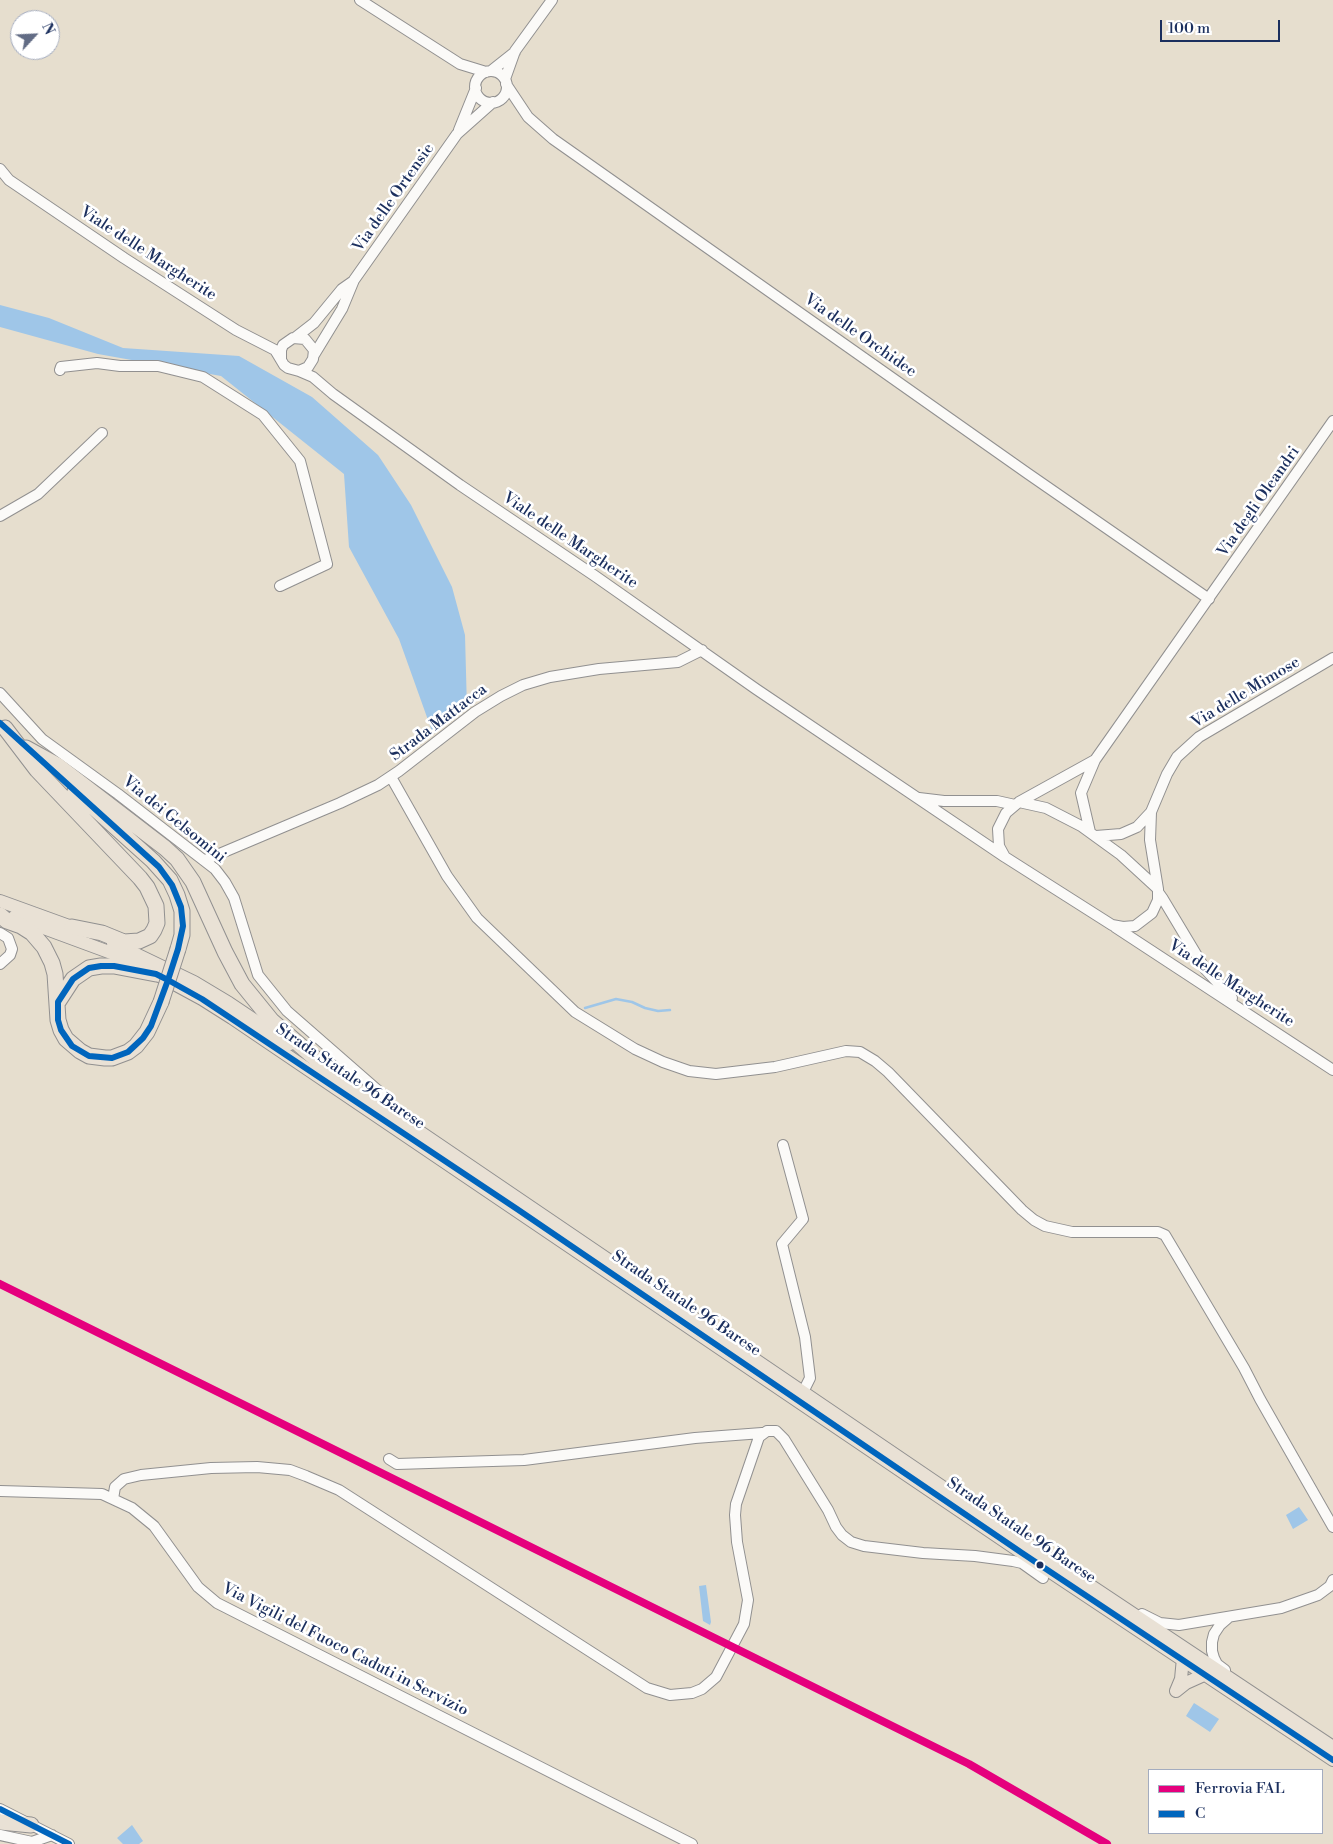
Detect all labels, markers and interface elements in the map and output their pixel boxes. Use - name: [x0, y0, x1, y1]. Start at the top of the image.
- north arrow: [10, 10, 60, 60]
- scale bar: [1163, 10, 1283, 42]
- text: 100 m: [1168, 19, 1210, 38]
- text: N: [37, 20, 58, 38]
- street label: Via delle Ortensie: [349, 140, 439, 256]
- street label: Viale delle Margherite: [76, 203, 220, 305]
- street label: Via delle Orchidee: [800, 290, 920, 382]
- street label: Via degli Oleandri: [1214, 443, 1304, 561]
- street label: Viale delle Margherite: [499, 489, 641, 593]
- street label: Via delle Mimose: [1188, 653, 1304, 733]
- street label: Strada Mattacca: [387, 680, 491, 766]
- street label: Via dei Gelsomini: [118, 772, 230, 868]
- street label: Via delle Margherite: [1165, 936, 1297, 1032]
- street label: Strada Statale 96 Barese: [272, 1020, 428, 1134]
- street label: Strada Statale 96 Barese: [608, 1247, 764, 1361]
- street label: Strada Statale 96 Barese: [943, 1474, 1099, 1588]
- unlabelled marker: [1035, 1560, 1045, 1570]
- street label: Via Vigili del Fuoco Caduti in Servizio: [219, 1579, 471, 1721]
- legend: [1148, 1769, 1323, 1834]
- text: Ferrovia FAL: [1195, 1779, 1285, 1798]
- text: C: [1195, 1804, 1205, 1823]

